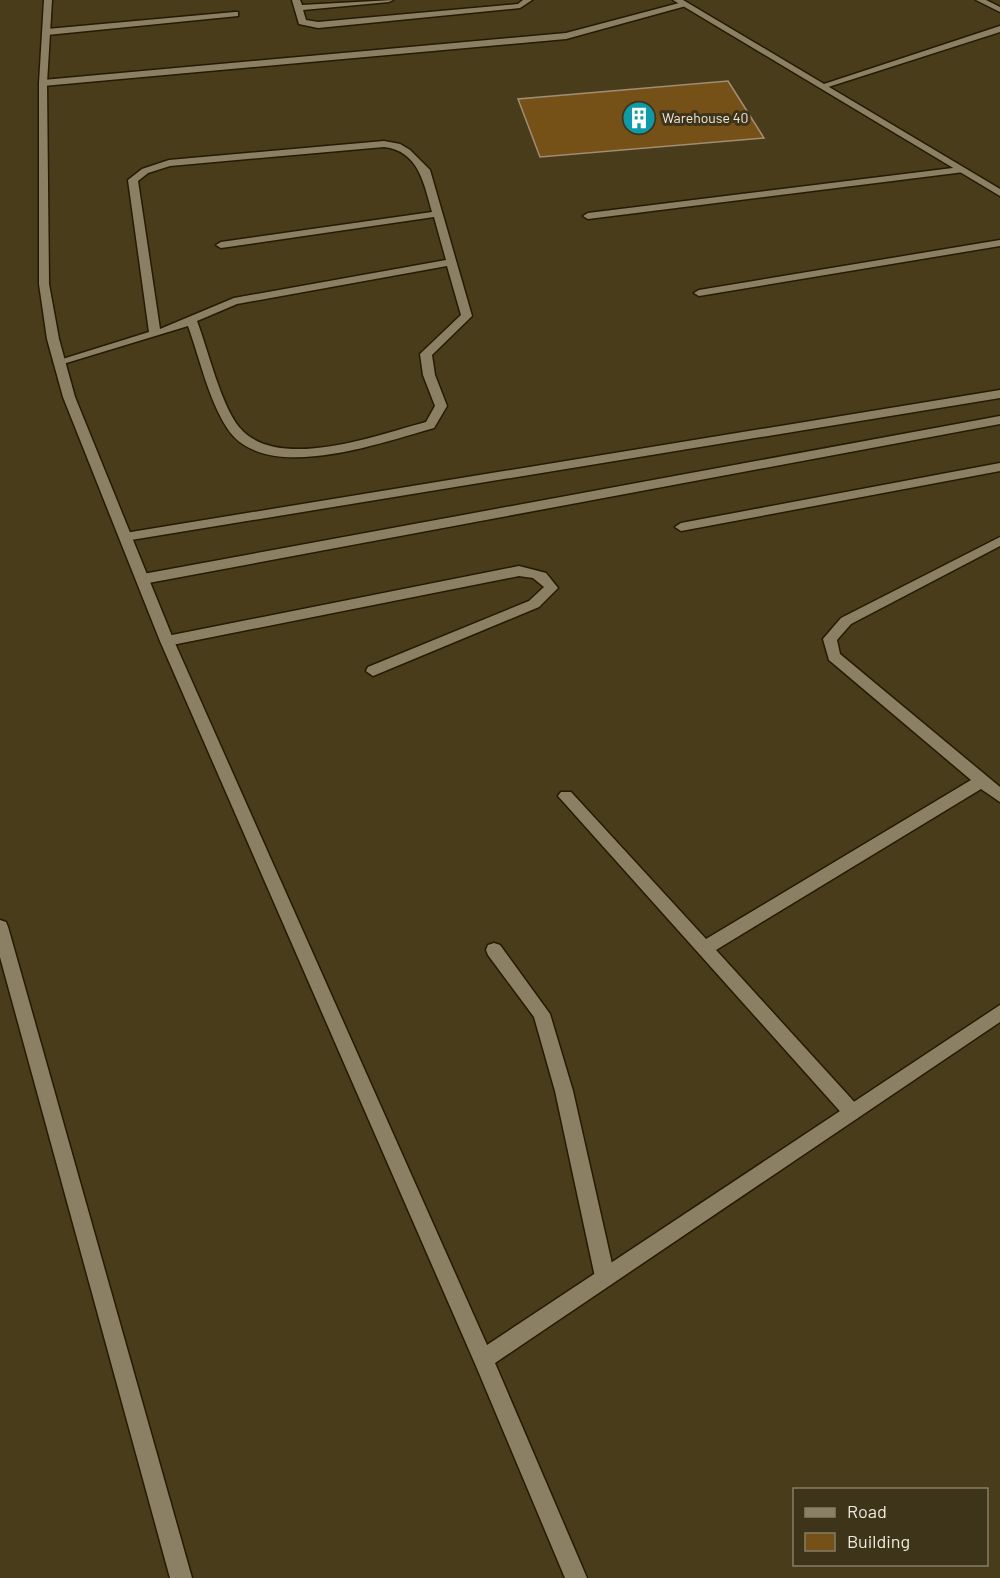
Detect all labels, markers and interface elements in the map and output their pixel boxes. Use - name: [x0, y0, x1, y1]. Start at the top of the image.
- building icon: Warehouse 40: [621, 100, 657, 136]
- place label: Warehouse 40: [662, 109, 748, 126]
- legend: [793, 1488, 988, 1566]
- text: Road: [847, 1500, 887, 1522]
- text: Building: [847, 1530, 910, 1552]

